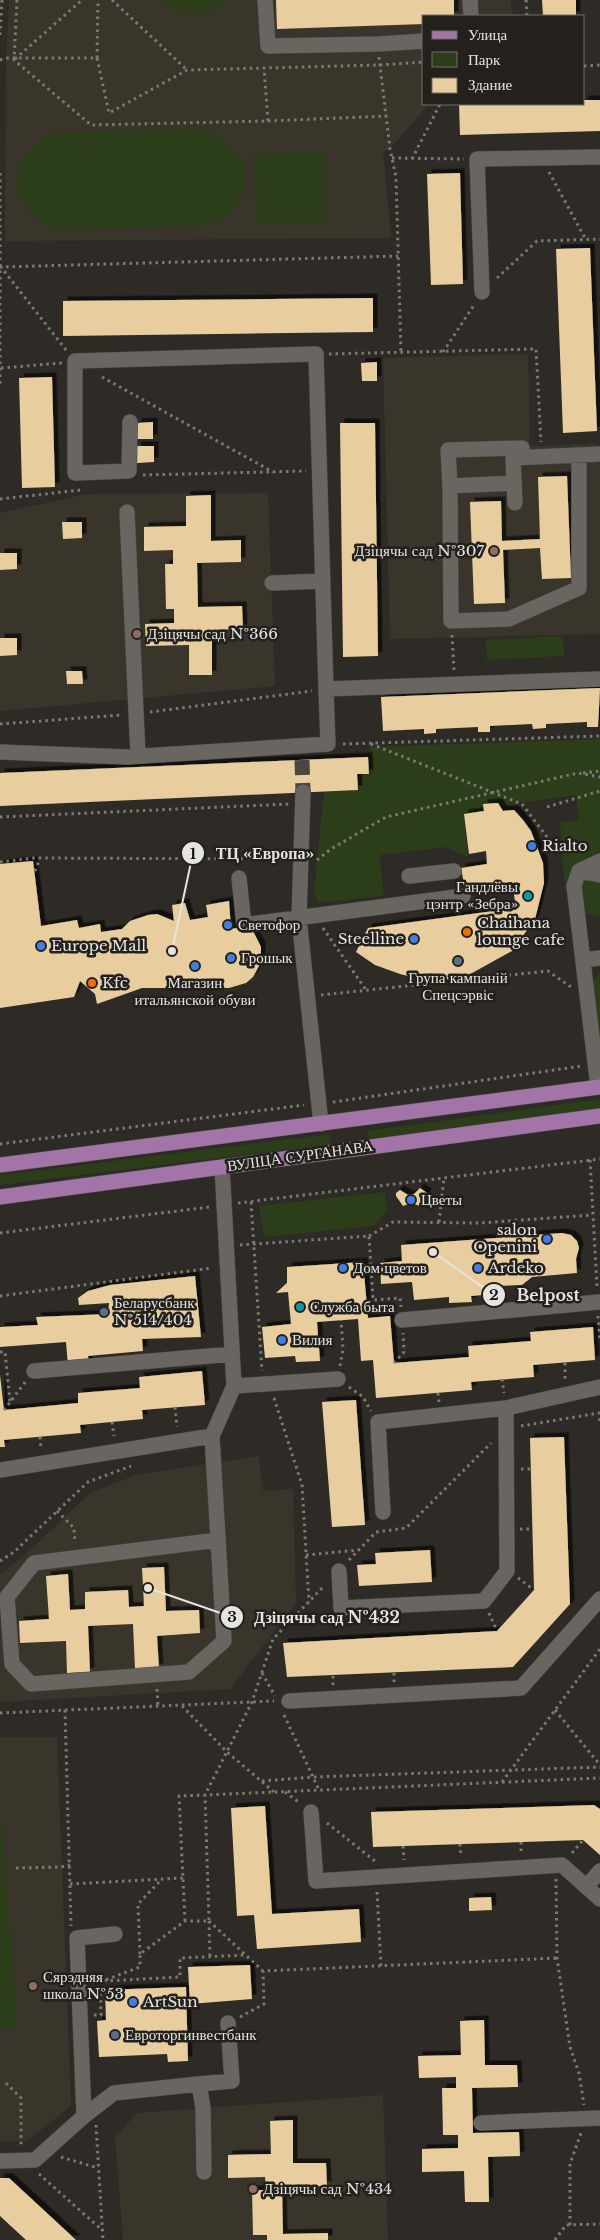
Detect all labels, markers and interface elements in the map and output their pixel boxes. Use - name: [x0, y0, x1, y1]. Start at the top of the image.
- legend: [422, 15, 585, 105]
- text: Улица: [468, 25, 507, 44]
- text: Парк: [468, 50, 501, 69]
- text: Здание: [468, 75, 512, 94]
- place label: Дзіцячы сад №307: [354, 541, 484, 560]
- marker: Дзіцячы сад №307: [488, 545, 500, 557]
- place label: Дзіцячы сад №366: [147, 624, 278, 643]
- marker: Дзіцячы сад №366: [131, 628, 143, 640]
- place label: Rialto: [542, 836, 588, 855]
- callout: ТЦ «Европа»: [181, 838, 324, 869]
- marker: Rialto: [526, 840, 538, 852]
- text: ТЦ «Европа»: [216, 843, 314, 863]
- text: 1: [190, 844, 197, 863]
- place label: Гандлёвы цэнтр «Зебра»: [426, 877, 518, 913]
- marker: Гандлёвы цэнтр «Зебра»: [522, 890, 534, 902]
- place label: Chaihana lounge cafe: [477, 913, 565, 949]
- place label: Светофор: [238, 915, 300, 934]
- marker: Светофор: [222, 919, 234, 931]
- marker: Chaihana lounge cafe: [461, 926, 473, 938]
- place label: Steelline: [338, 929, 404, 948]
- marker: Steelline: [408, 933, 420, 945]
- place label: Europe Mall: [51, 936, 146, 955]
- marker: Europe Mall: [35, 940, 47, 952]
- place label: Грошык: [241, 948, 293, 967]
- marker: Грошык: [225, 952, 237, 964]
- marker: Група кампаній Спецсэрвіс: [452, 955, 464, 967]
- marker: Магазин итальянской обуви: [189, 960, 201, 972]
- place label: Група кампаній Спецсэрвіс: [408, 968, 508, 1004]
- place label: Kfc: [102, 973, 128, 992]
- place label: Магазин итальянской обуви: [135, 973, 256, 1009]
- marker: Kfc: [86, 977, 98, 989]
- street label: ВУЛІЦА СУРГАНАВА: [226, 1136, 374, 1175]
- place label: Цветы: [421, 1190, 462, 1209]
- marker: Цветы: [405, 1194, 417, 1206]
- place label: salon Openini: [473, 1220, 537, 1256]
- marker: salon Openini: [541, 1233, 553, 1245]
- place label: Дом цветов: [353, 1258, 427, 1277]
- place label: Ardeko: [487, 1258, 544, 1277]
- marker: Дом цветов: [337, 1262, 349, 1274]
- marker: Ardeko: [472, 1262, 484, 1274]
- callout: Belpost: [481, 1280, 589, 1311]
- text: 2: [489, 1285, 499, 1304]
- text: Belpost: [516, 1285, 580, 1305]
- place label: Беларусбанк №514/404: [114, 1293, 195, 1329]
- place label: Служба быта: [310, 1297, 395, 1316]
- marker: Служба быта: [294, 1301, 306, 1313]
- marker: Беларусбанк №514/404: [98, 1306, 110, 1318]
- place label: Вилия: [292, 1330, 333, 1349]
- marker: Вилия: [276, 1334, 288, 1346]
- callout: Дзіцячы сад №432: [219, 1602, 410, 1633]
- text: 3: [227, 1607, 237, 1626]
- text: Дзіцячы сад №432: [254, 1607, 400, 1627]
- place label: Сярэдняя школа №53: [43, 1967, 124, 2003]
- marker: Сярэдняя школа №53: [27, 1980, 39, 1992]
- place label: ArtSun: [142, 1992, 197, 2011]
- marker: ArtSun: [127, 1996, 139, 2008]
- place label: Евроторгинвестбанк: [125, 2025, 257, 2044]
- marker: Евроторгинвестбанк: [109, 2029, 121, 2041]
- place label: Дзіцячы сад №434: [263, 2179, 392, 2198]
- marker: Дзіцячы сад №434: [247, 2183, 259, 2195]

